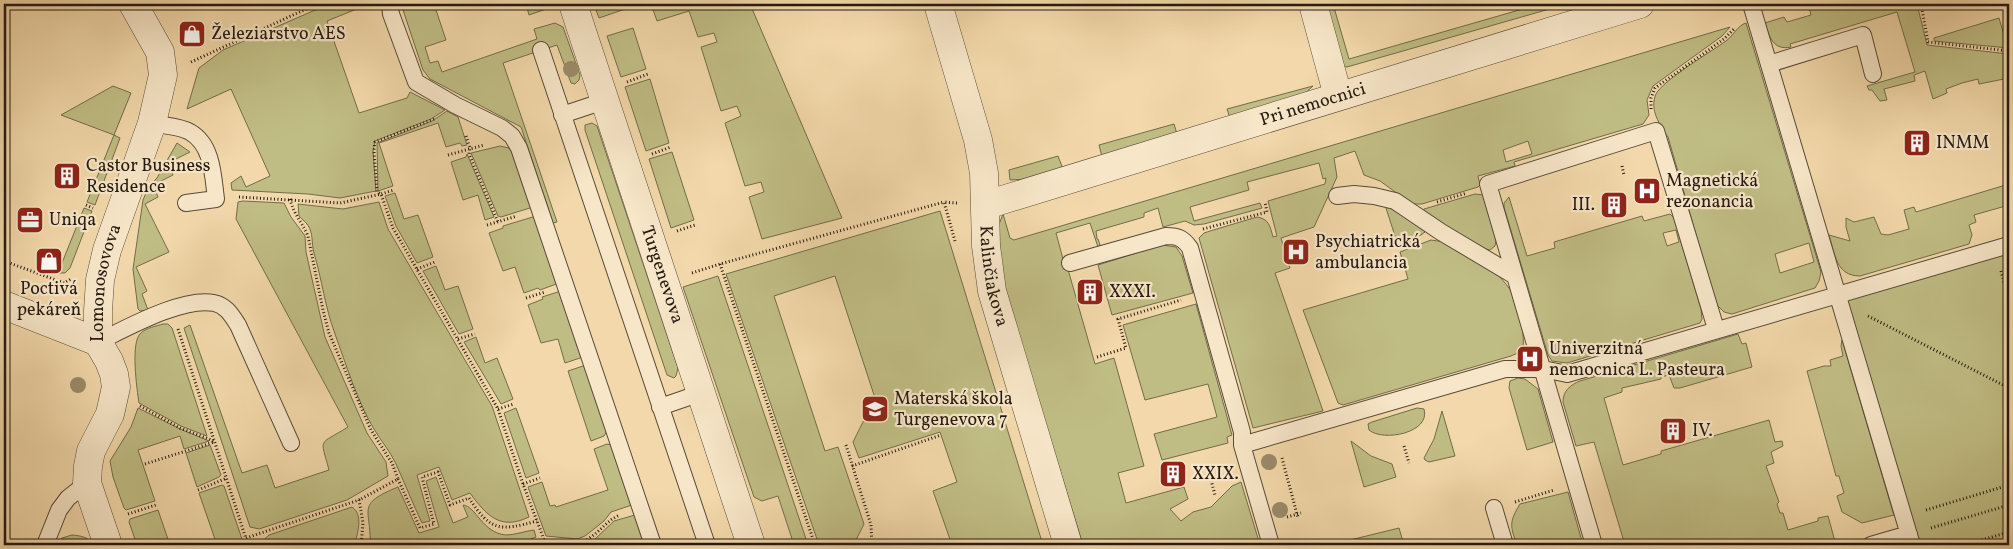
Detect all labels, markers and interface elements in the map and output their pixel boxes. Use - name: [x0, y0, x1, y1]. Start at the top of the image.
- shop icon: Železiarstvo AES: [177, 19, 207, 49]
- place label: Železiarstvo AES: [211, 22, 346, 47]
- street label: Pri nemocnici: [1257, 76, 1369, 133]
- building icon: INMM: [1902, 128, 1932, 158]
- place label: INMM: [1936, 131, 1989, 156]
- place label: Castor Business Residence: [86, 154, 210, 200]
- building icon: Castor Business Residence: [52, 161, 82, 191]
- place label: Magnetická rezonancia: [1666, 169, 1758, 215]
- hospital icon: Magnetická rezonancia: [1632, 176, 1662, 206]
- building icon: III.: [1599, 190, 1629, 220]
- place label: III.: [1572, 193, 1595, 218]
- office icon: Uniqa: [15, 205, 45, 235]
- place label: Uniqa: [49, 208, 96, 233]
- street label: Lomonosovova: [86, 220, 128, 342]
- street label: Turgenevova: [634, 223, 690, 327]
- street label: Kalinčiakova: [973, 225, 1014, 330]
- place label: Psychiatrická ambulancia: [1315, 230, 1420, 276]
- hospital icon: Psychiatrická ambulancia: [1281, 237, 1311, 267]
- shop icon: Poctivá pekáreň: [34, 246, 64, 276]
- place label: Poctivá pekáreň: [17, 277, 81, 323]
- building icon: XXXI.: [1075, 277, 1105, 307]
- place label: XXXI.: [1109, 280, 1156, 305]
- place label: Univerzitná nemocnica L. Pasteura: [1549, 337, 1725, 383]
- hospital icon: Univerzitná nemocnica L. Pasteura: [1515, 344, 1545, 374]
- place label: Materská škola Turgenevova 7: [894, 387, 1013, 433]
- school or university icon: Materská škola Turgenevova 7: [860, 394, 890, 424]
- building icon: IV.: [1658, 416, 1688, 446]
- place label: IV.: [1692, 419, 1713, 444]
- building icon: XXIX.: [1158, 459, 1188, 489]
- place label: XXIX.: [1192, 462, 1239, 487]

